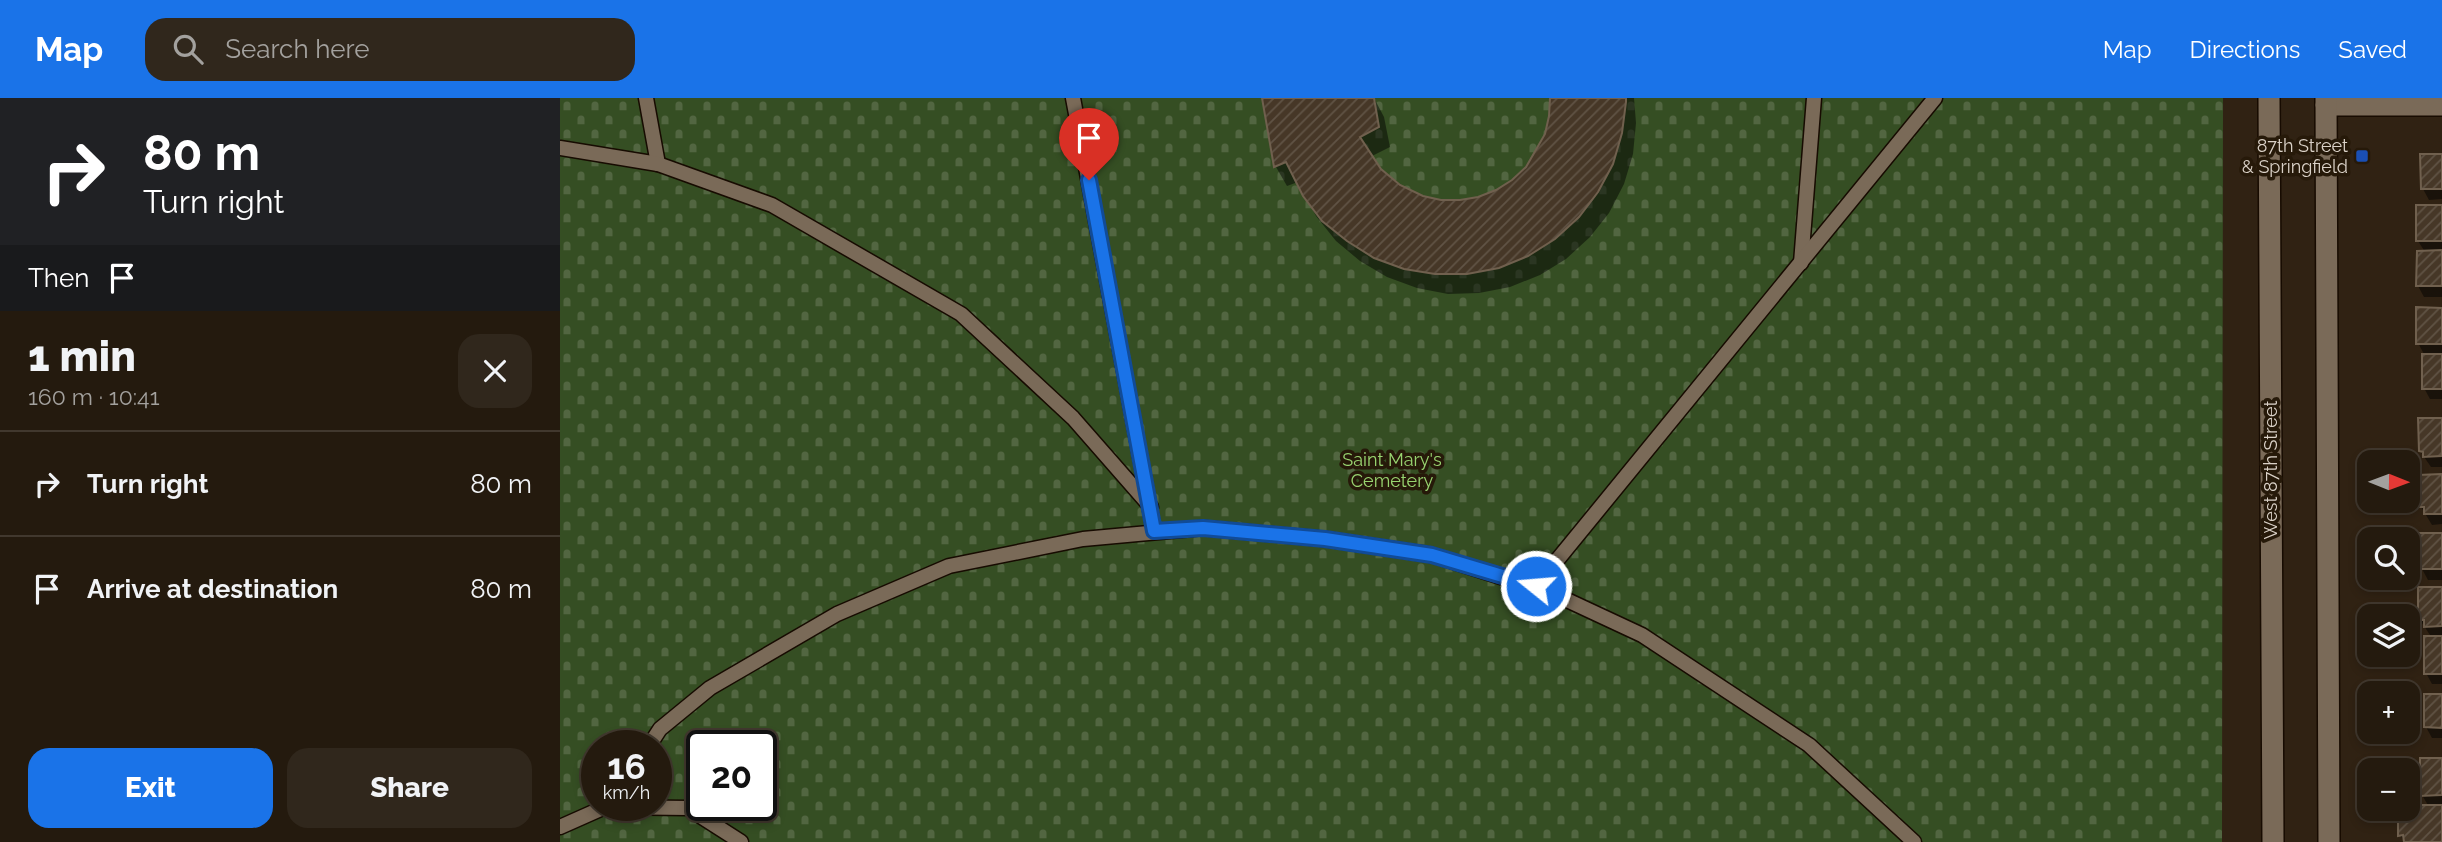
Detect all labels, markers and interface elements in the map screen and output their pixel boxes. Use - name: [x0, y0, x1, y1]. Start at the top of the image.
- search box: [145, 18, 635, 81]
- text: Map: [35, 30, 103, 69]
- icon: search: [169, 30, 207, 68]
- text: Search here: [225, 34, 370, 64]
- text: Map: [2103, 35, 2152, 64]
- text: Directions: [2190, 35, 2300, 64]
- text: Saved: [2338, 35, 2407, 64]
- pin: [1059, 108, 1119, 180]
- icon: arrive: [1070, 119, 1108, 157]
- text: 80 m: [143, 124, 260, 181]
- icon: right: [28, 126, 119, 217]
- place label: 87th Street & Springfield: [2242, 135, 2348, 177]
- marker: 87th Street & Springfield: [2354, 148, 2370, 164]
- text: Turn right: [143, 183, 284, 220]
- icon: arrive: [103, 259, 141, 297]
- text: Then: [28, 263, 89, 293]
- text: 1 min: [28, 332, 136, 381]
- button: close: [458, 334, 532, 408]
- text: 160 m · 10:41: [28, 383, 160, 410]
- street label: West 87th Street: [2260, 401, 2281, 539]
- park label: Saint Mary's Cemetery: [1342, 449, 1442, 491]
- north arrow: [2357, 450, 2420, 513]
- map controls: [2357, 450, 2420, 821]
- icon: right: [28, 465, 66, 503]
- text: Turn right: [87, 469, 208, 499]
- text: 80 m: [470, 469, 532, 499]
- button: search: [2357, 527, 2420, 590]
- position arrow: [1499, 549, 1573, 623]
- icon: arrive: [28, 570, 66, 608]
- text: Arrive at destination: [87, 574, 338, 604]
- text: 80 m: [470, 574, 532, 604]
- button: layers: [2357, 604, 2420, 667]
- button: +: [2357, 681, 2420, 744]
- speed limit sign: 20: [686, 730, 777, 821]
- text: 16: [607, 746, 646, 787]
- button: Exit: [28, 748, 273, 828]
- button: Share: [287, 748, 532, 828]
- button: −: [2357, 758, 2420, 821]
- text: km/h: [603, 782, 650, 803]

